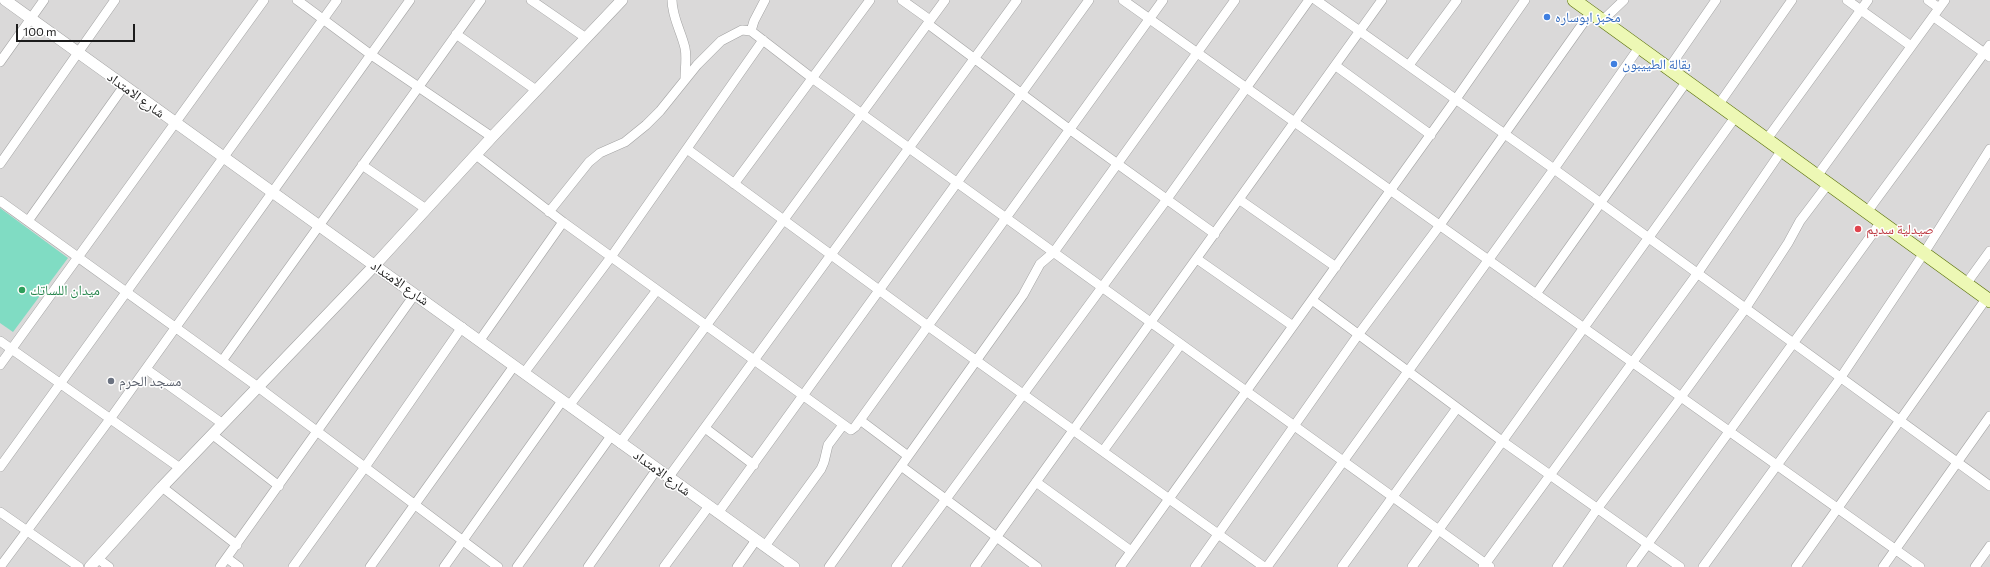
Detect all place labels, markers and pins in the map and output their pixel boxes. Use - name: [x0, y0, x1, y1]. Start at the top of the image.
- place label: مخبز ابوساره: [1555, 9, 1621, 25]
- marker: مخبز ابوساره: [1542, 12, 1552, 22]
- place label: بقالة الطييبون: [1622, 56, 1691, 72]
- marker: بقالة الطييبون: [1609, 59, 1619, 69]
- place label: صيدلية سديم: [1866, 221, 1934, 237]
- marker: صيدلية سديم: [1853, 224, 1863, 234]
- place label: ميدان اللساتك: [30, 282, 100, 298]
- marker: ميدان اللساتك: [17, 285, 27, 295]
- place label: مسجد الحرم: [119, 373, 181, 389]
- marker: مسجد الحرم: [106, 376, 116, 386]

